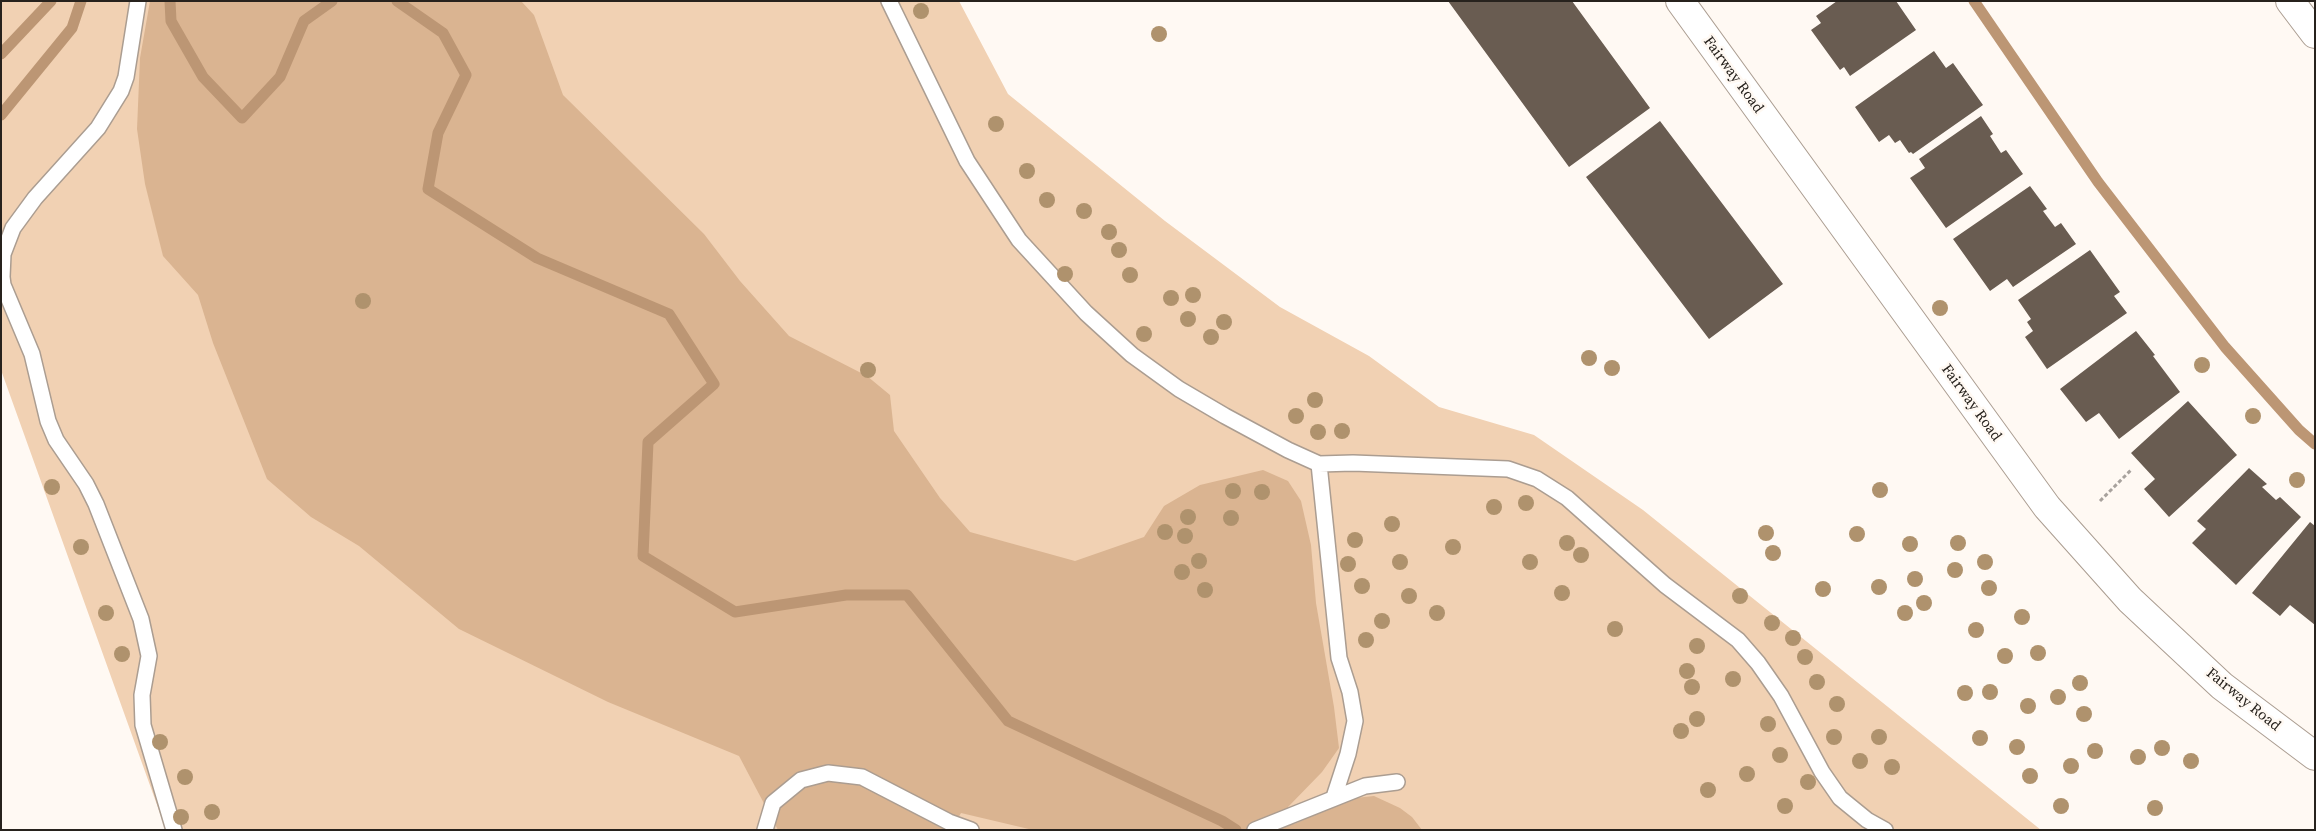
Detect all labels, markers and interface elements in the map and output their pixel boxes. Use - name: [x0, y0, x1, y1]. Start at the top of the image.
- street label: Fairway Road: [1699, 33, 1767, 117]
- street label: Fairway Road: [1937, 361, 2005, 445]
- street label: Fairway Road: [2202, 665, 2284, 735]

